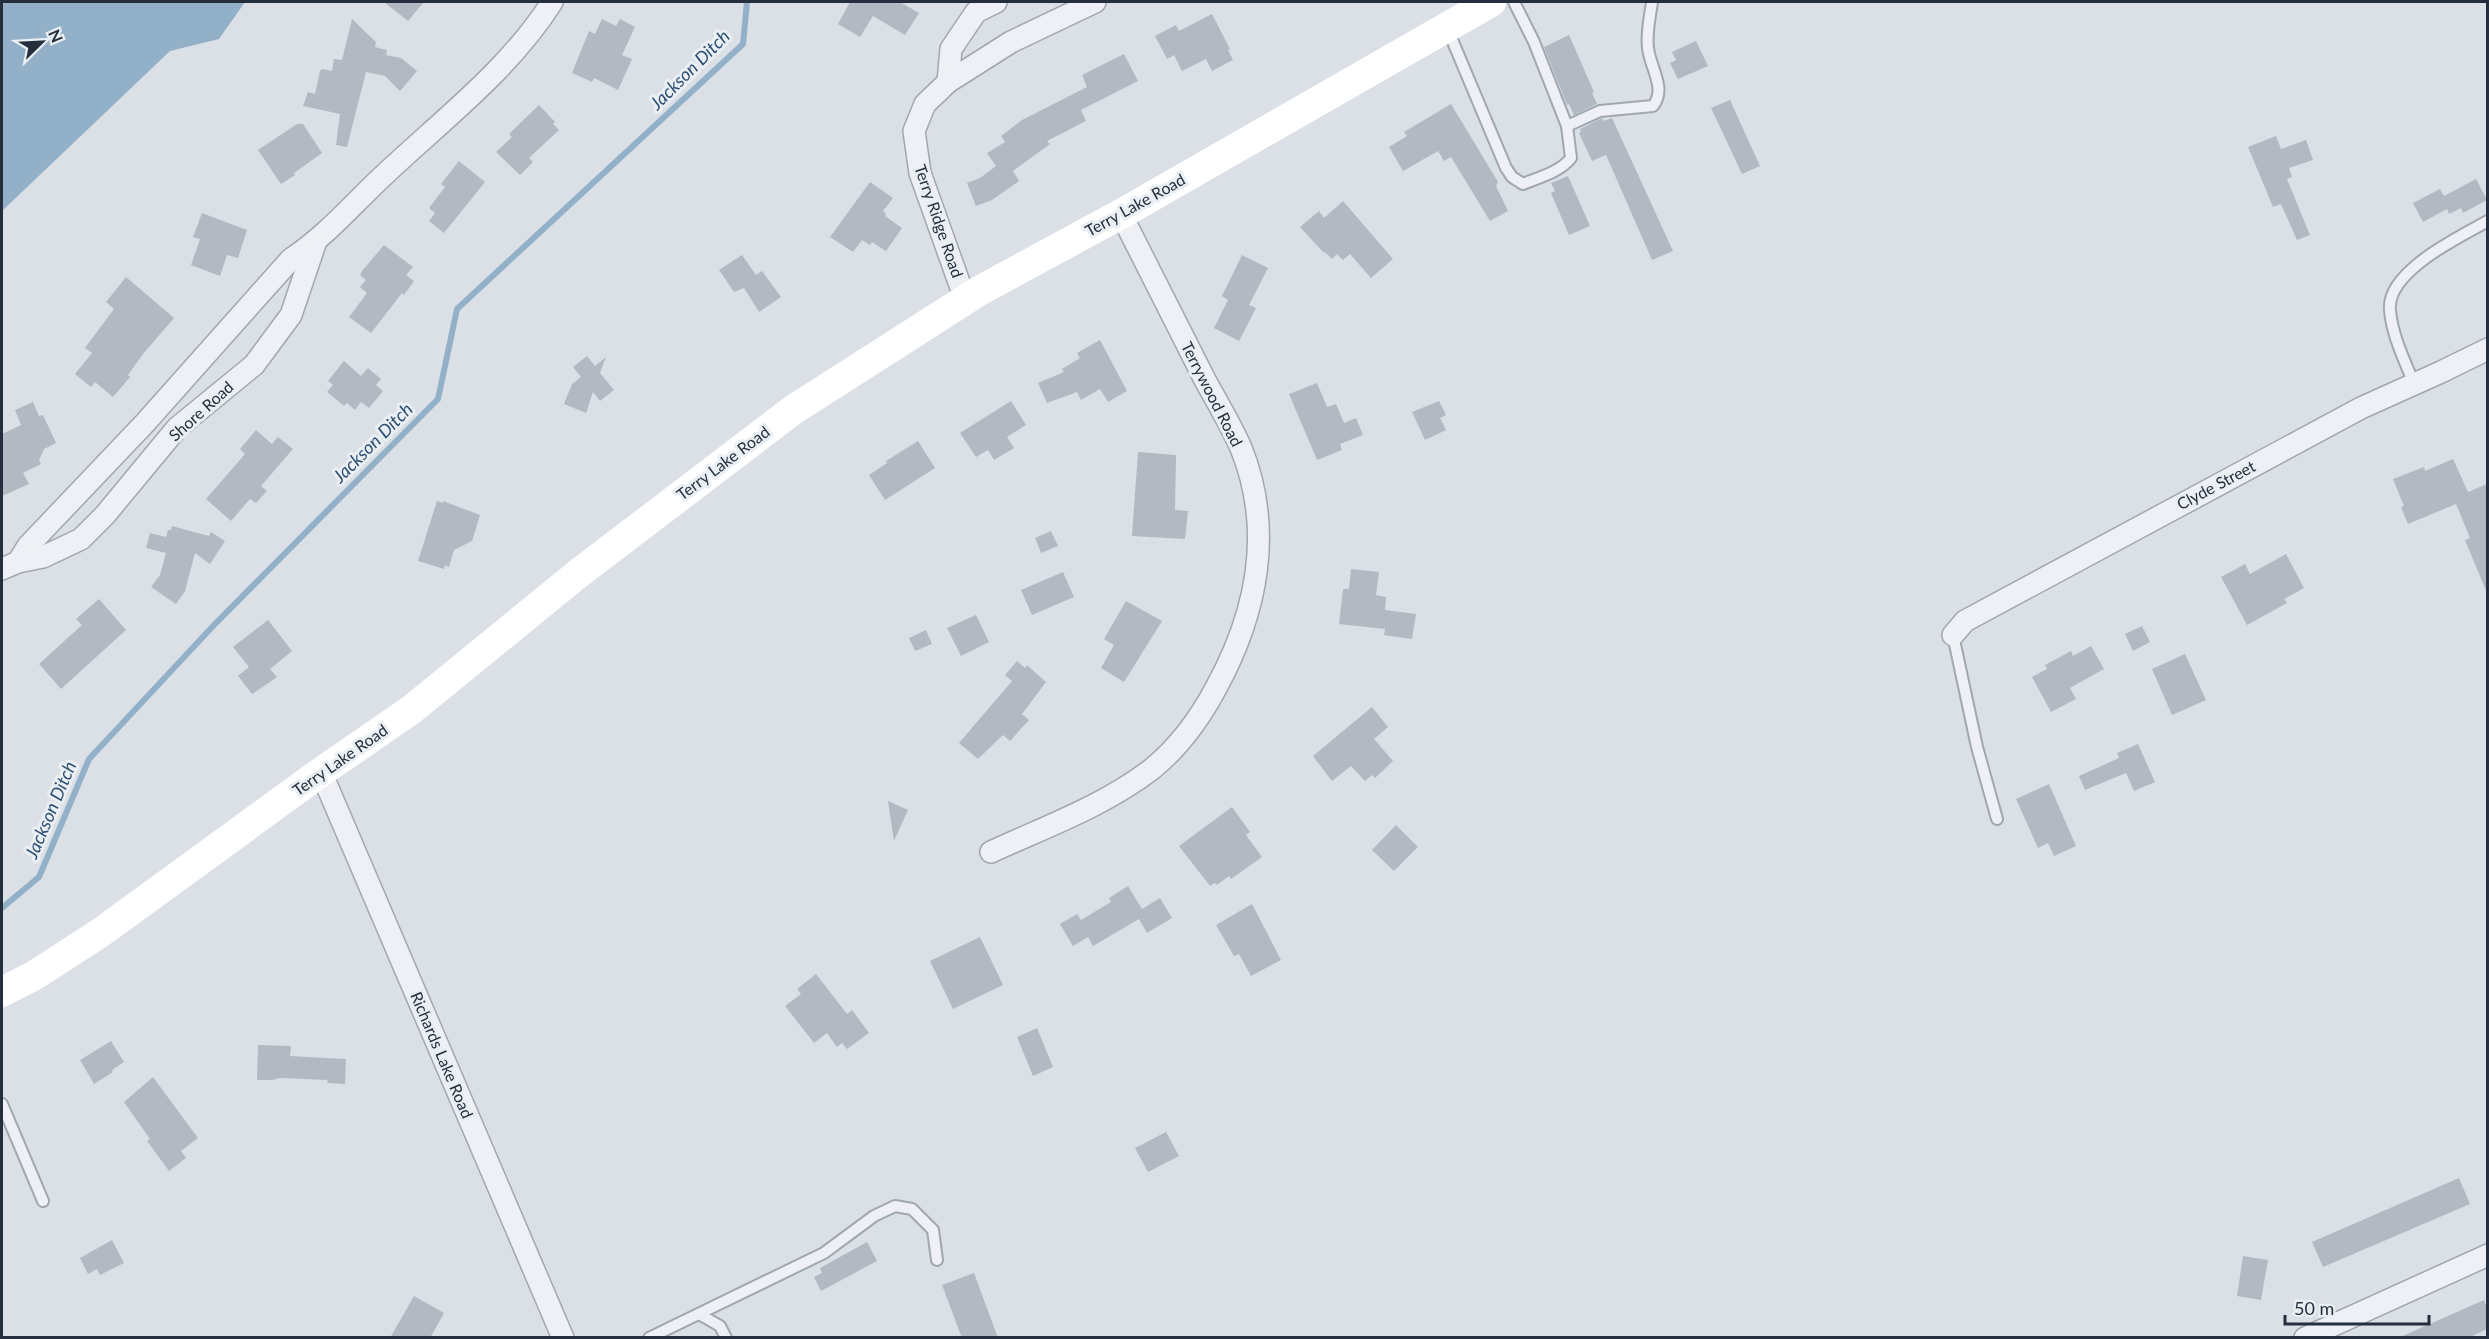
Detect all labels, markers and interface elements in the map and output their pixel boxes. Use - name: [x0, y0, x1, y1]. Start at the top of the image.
- north arrow: [12, 12, 72, 72]
- water label: Jackson Ditch: [644, 25, 734, 114]
- text: N: [45, 26, 67, 45]
- street label: Terry Ridge Road: [911, 162, 968, 280]
- street label: Terry Lake Road: [1081, 169, 1188, 240]
- street label: Terrywood Road: [1178, 338, 1247, 449]
- street label: Shore Road: [165, 377, 237, 444]
- water label: Jackson Ditch: [327, 398, 417, 487]
- street label: Terry Lake Road: [672, 421, 773, 504]
- street label: Clyde Street: [2173, 456, 2258, 513]
- street label: Terry Lake Road: [289, 720, 391, 799]
- water label: Jackson Ditch: [19, 758, 80, 863]
- street label: Richards Lake Road: [407, 989, 478, 1121]
- scale bar: [2285, 1288, 2429, 1326]
- text: 50 m: [2294, 1297, 2334, 1319]

